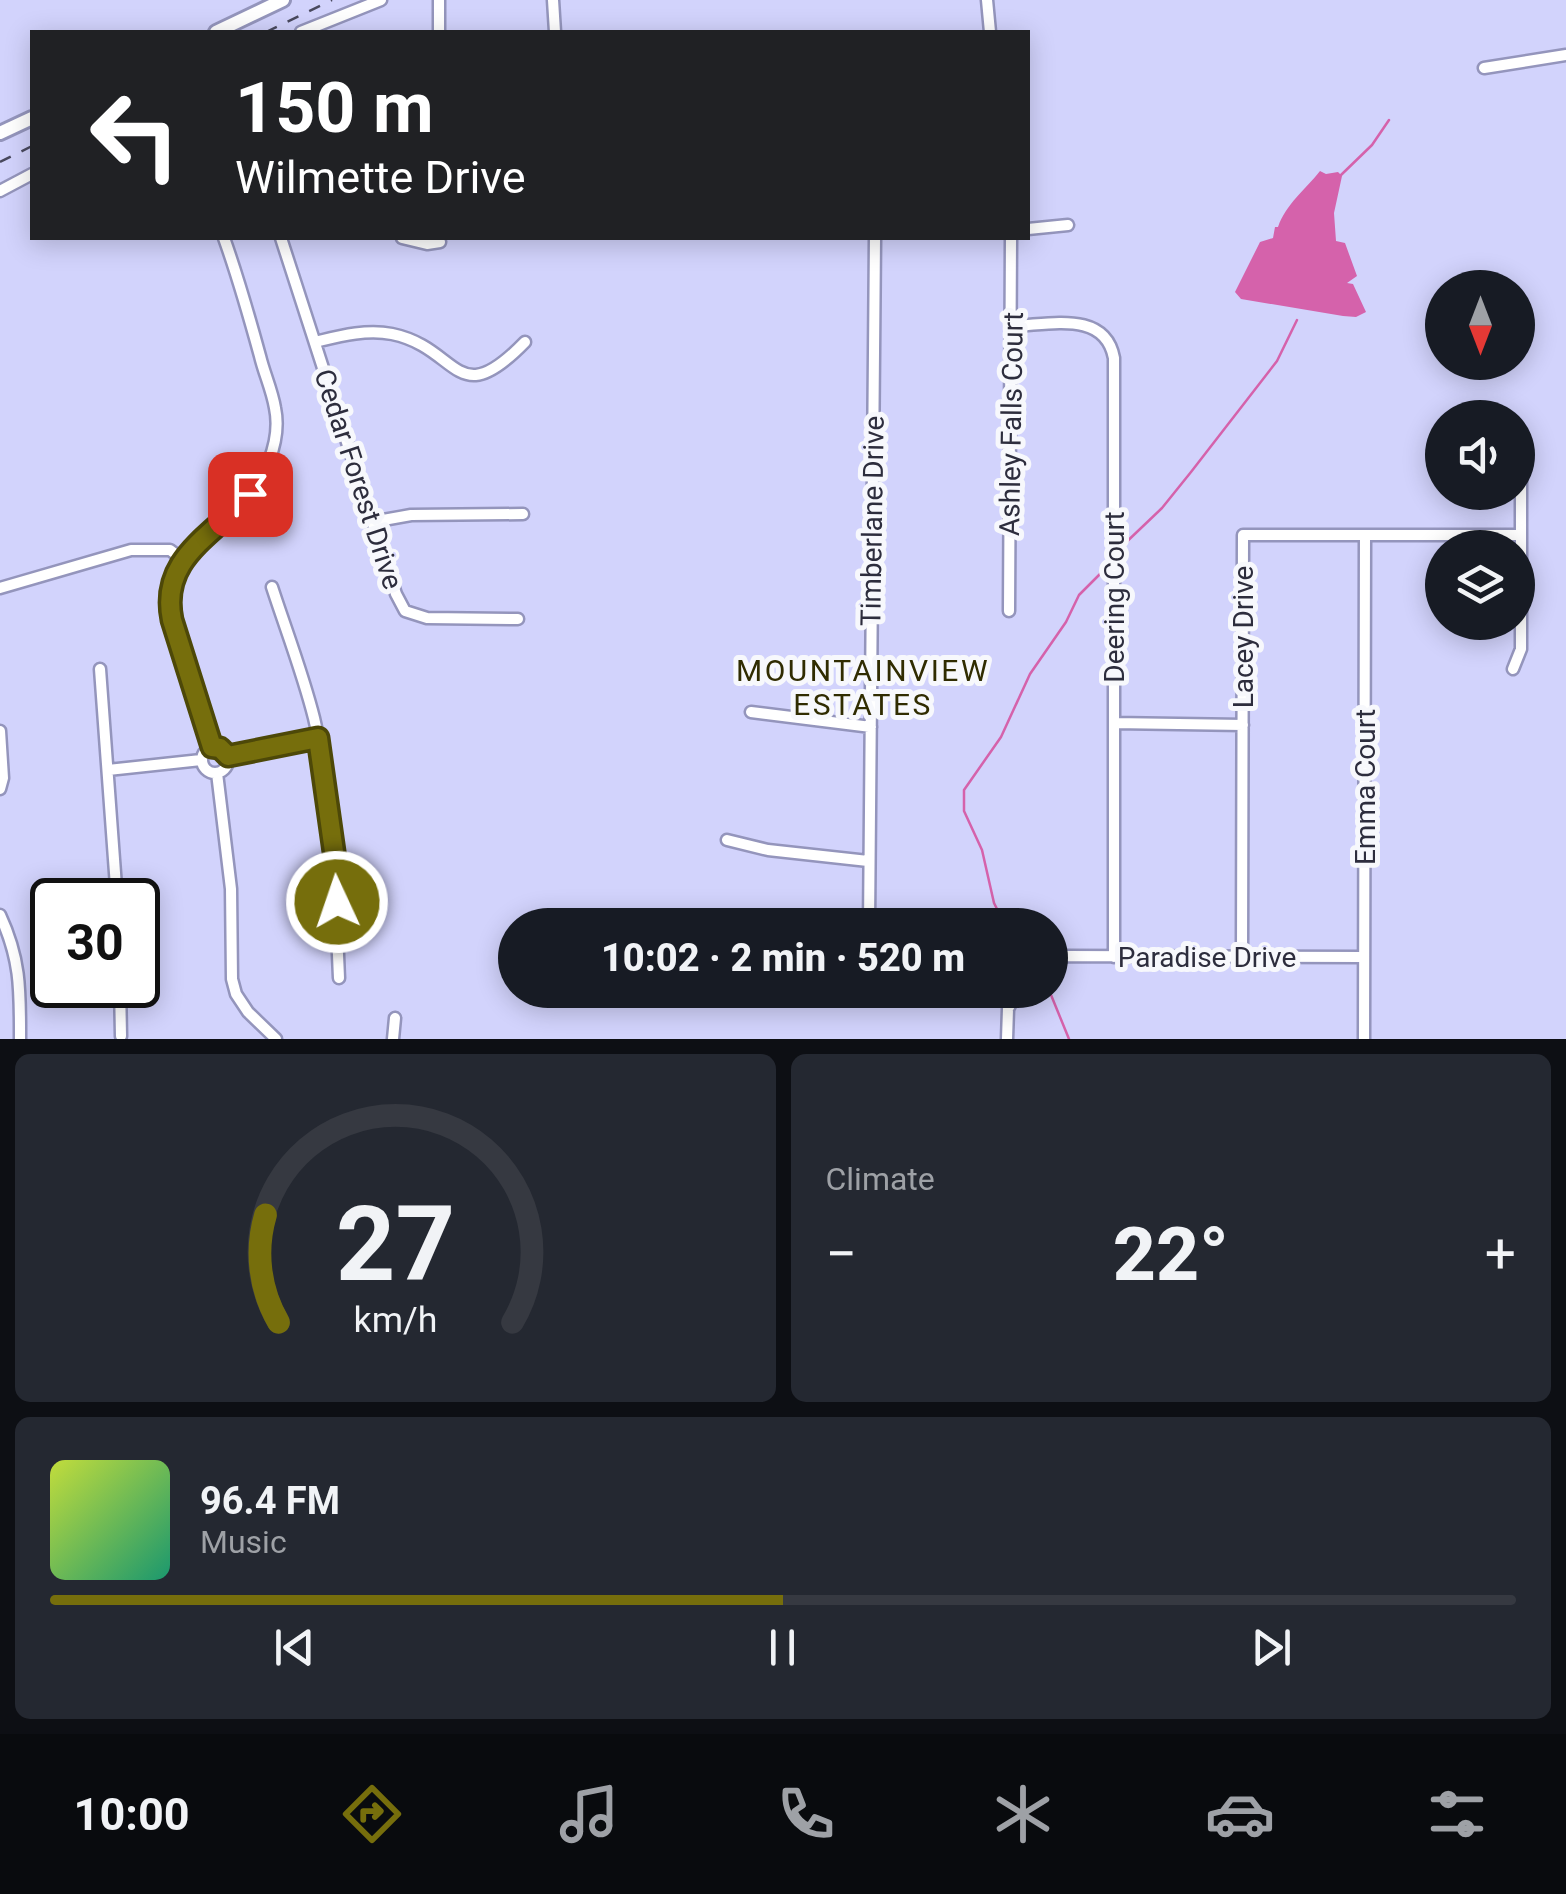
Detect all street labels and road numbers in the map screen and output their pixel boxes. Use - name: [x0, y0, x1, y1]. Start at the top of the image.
- street label: Ashley Falls Court: [993, 312, 1030, 536]
- street label: Cedar Forest Drive: [307, 365, 410, 593]
- street label: Timberlane Drive: [854, 416, 891, 626]
- street label: Deering Court: [1098, 511, 1131, 683]
- street label: Lacey Drive: [1227, 566, 1260, 708]
- street label: Emma Court: [1349, 709, 1382, 865]
- street label: Paradise Drive: [1118, 941, 1296, 974]

